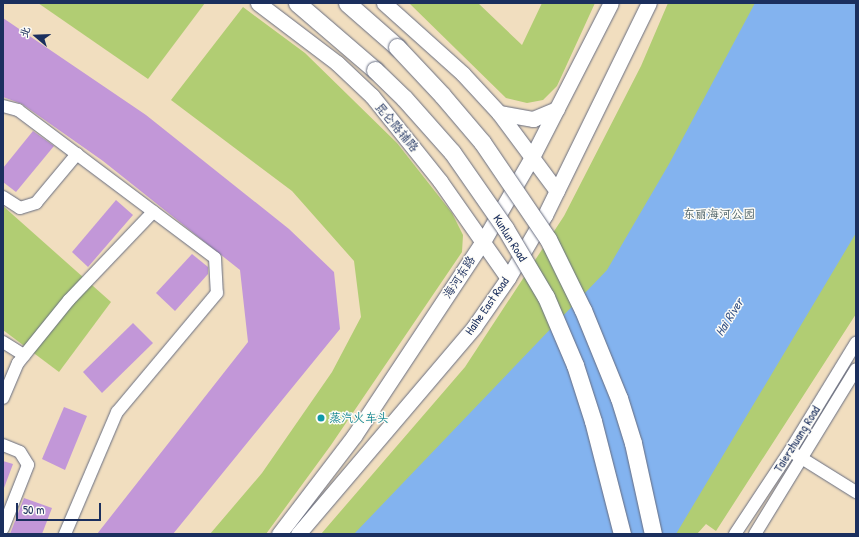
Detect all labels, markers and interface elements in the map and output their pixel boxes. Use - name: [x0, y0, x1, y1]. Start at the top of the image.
- north arrow: [16, 16, 56, 56]
- text: 北: [16, 25, 33, 40]
- street label: 昆仑路辅路: [372, 99, 422, 155]
- park label: 东丽海河公园: [683, 207, 755, 221]
- street label: Kunlun Road: [490, 212, 530, 264]
- street label: 海河东路: [440, 253, 478, 301]
- street label: Haihe East Road: [462, 275, 512, 337]
- water label: Hai River: [711, 295, 747, 339]
- street label: Taierzhuang Road: [771, 403, 823, 475]
- place label: 蒸汽火车头: [329, 411, 389, 425]
- marker: 蒸汽火车头: [316, 413, 326, 423]
- scale bar: [18, 495, 103, 521]
- text: 50 m: [23, 501, 44, 518]

